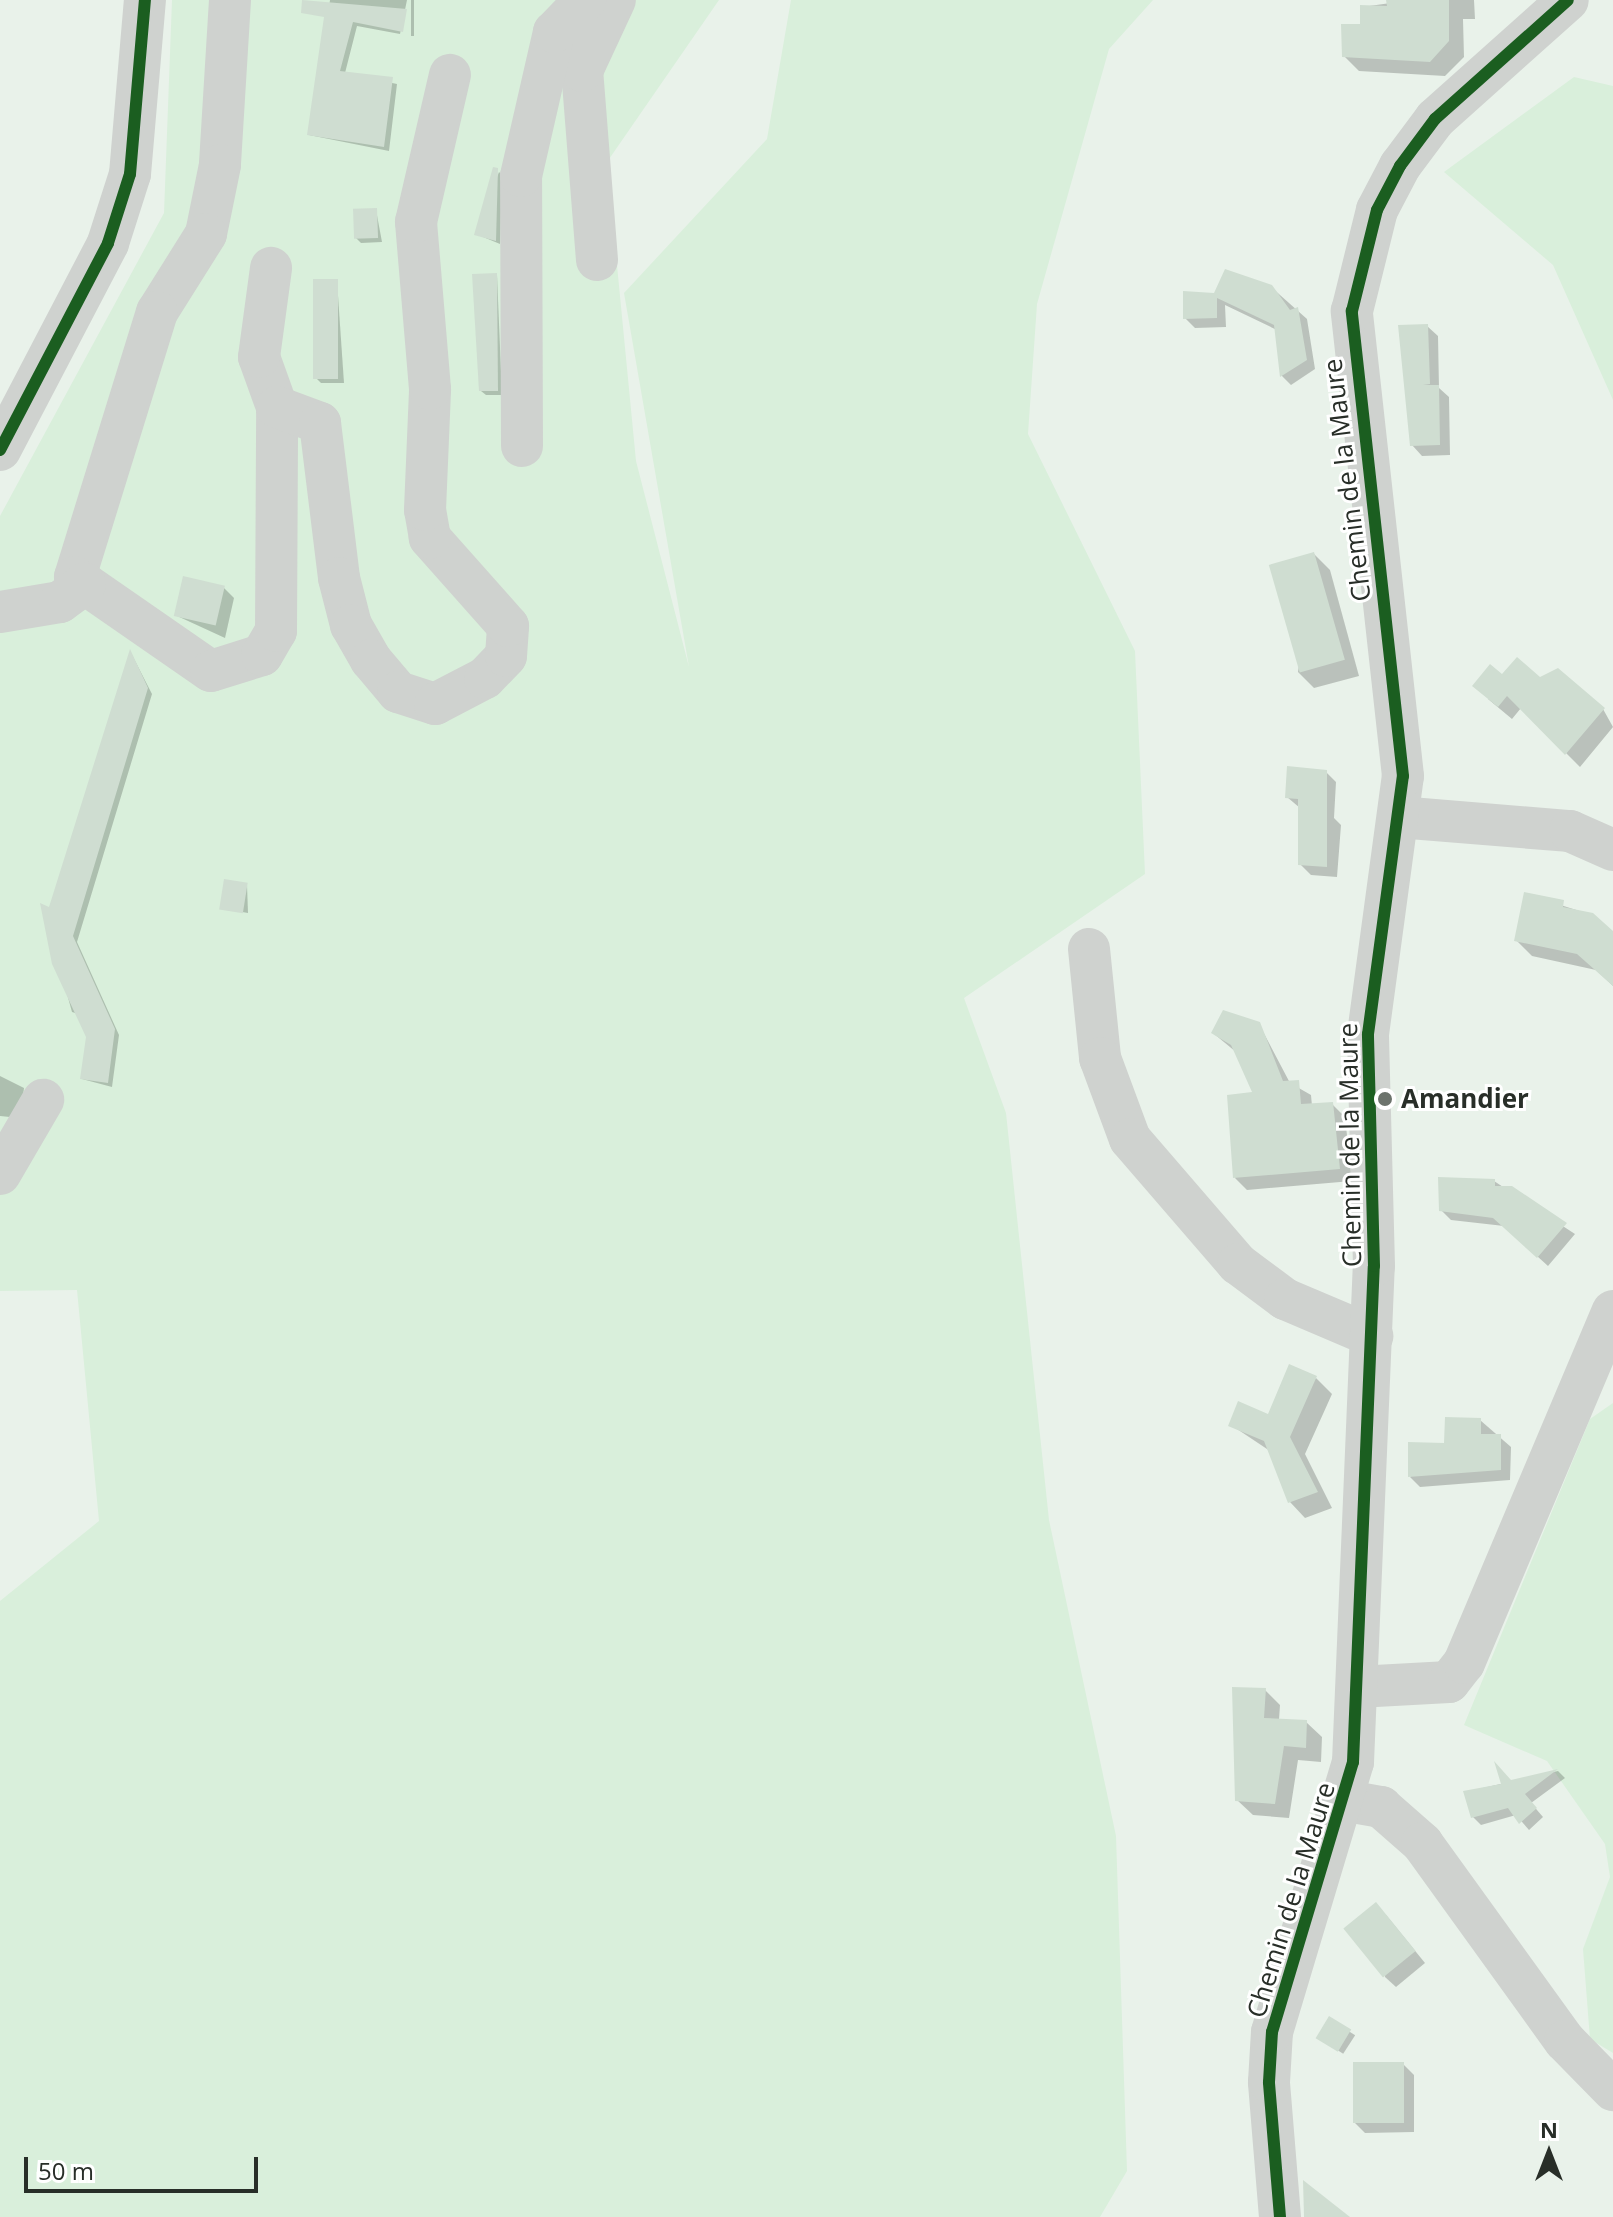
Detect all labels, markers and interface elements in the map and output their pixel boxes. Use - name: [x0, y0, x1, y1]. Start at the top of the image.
- street label: Chemin de la Maure: [1317, 357, 1377, 603]
- street label: Chemin de la Maure: [1332, 1023, 1368, 1267]
- place label: Amandier: [1401, 1083, 1529, 1115]
- marker: Amandier: [1376, 1090, 1394, 1108]
- street label: Chemin de la Maure: [1240, 1779, 1342, 2021]
- north arrow: [1509, 2113, 1589, 2193]
- text: N: [1540, 2114, 1558, 2144]
- scale bar: [28, 2141, 262, 2191]
- text: 50 m: [38, 2154, 94, 2187]

